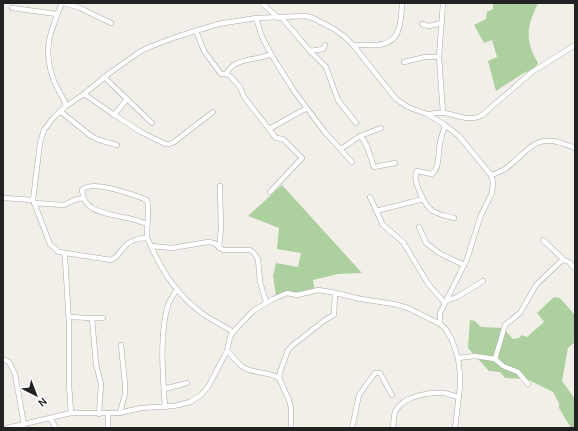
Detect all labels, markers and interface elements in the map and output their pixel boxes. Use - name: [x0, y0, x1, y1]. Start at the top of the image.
- north arrow: [16, 375, 56, 415]
- text: N: [35, 395, 50, 410]

